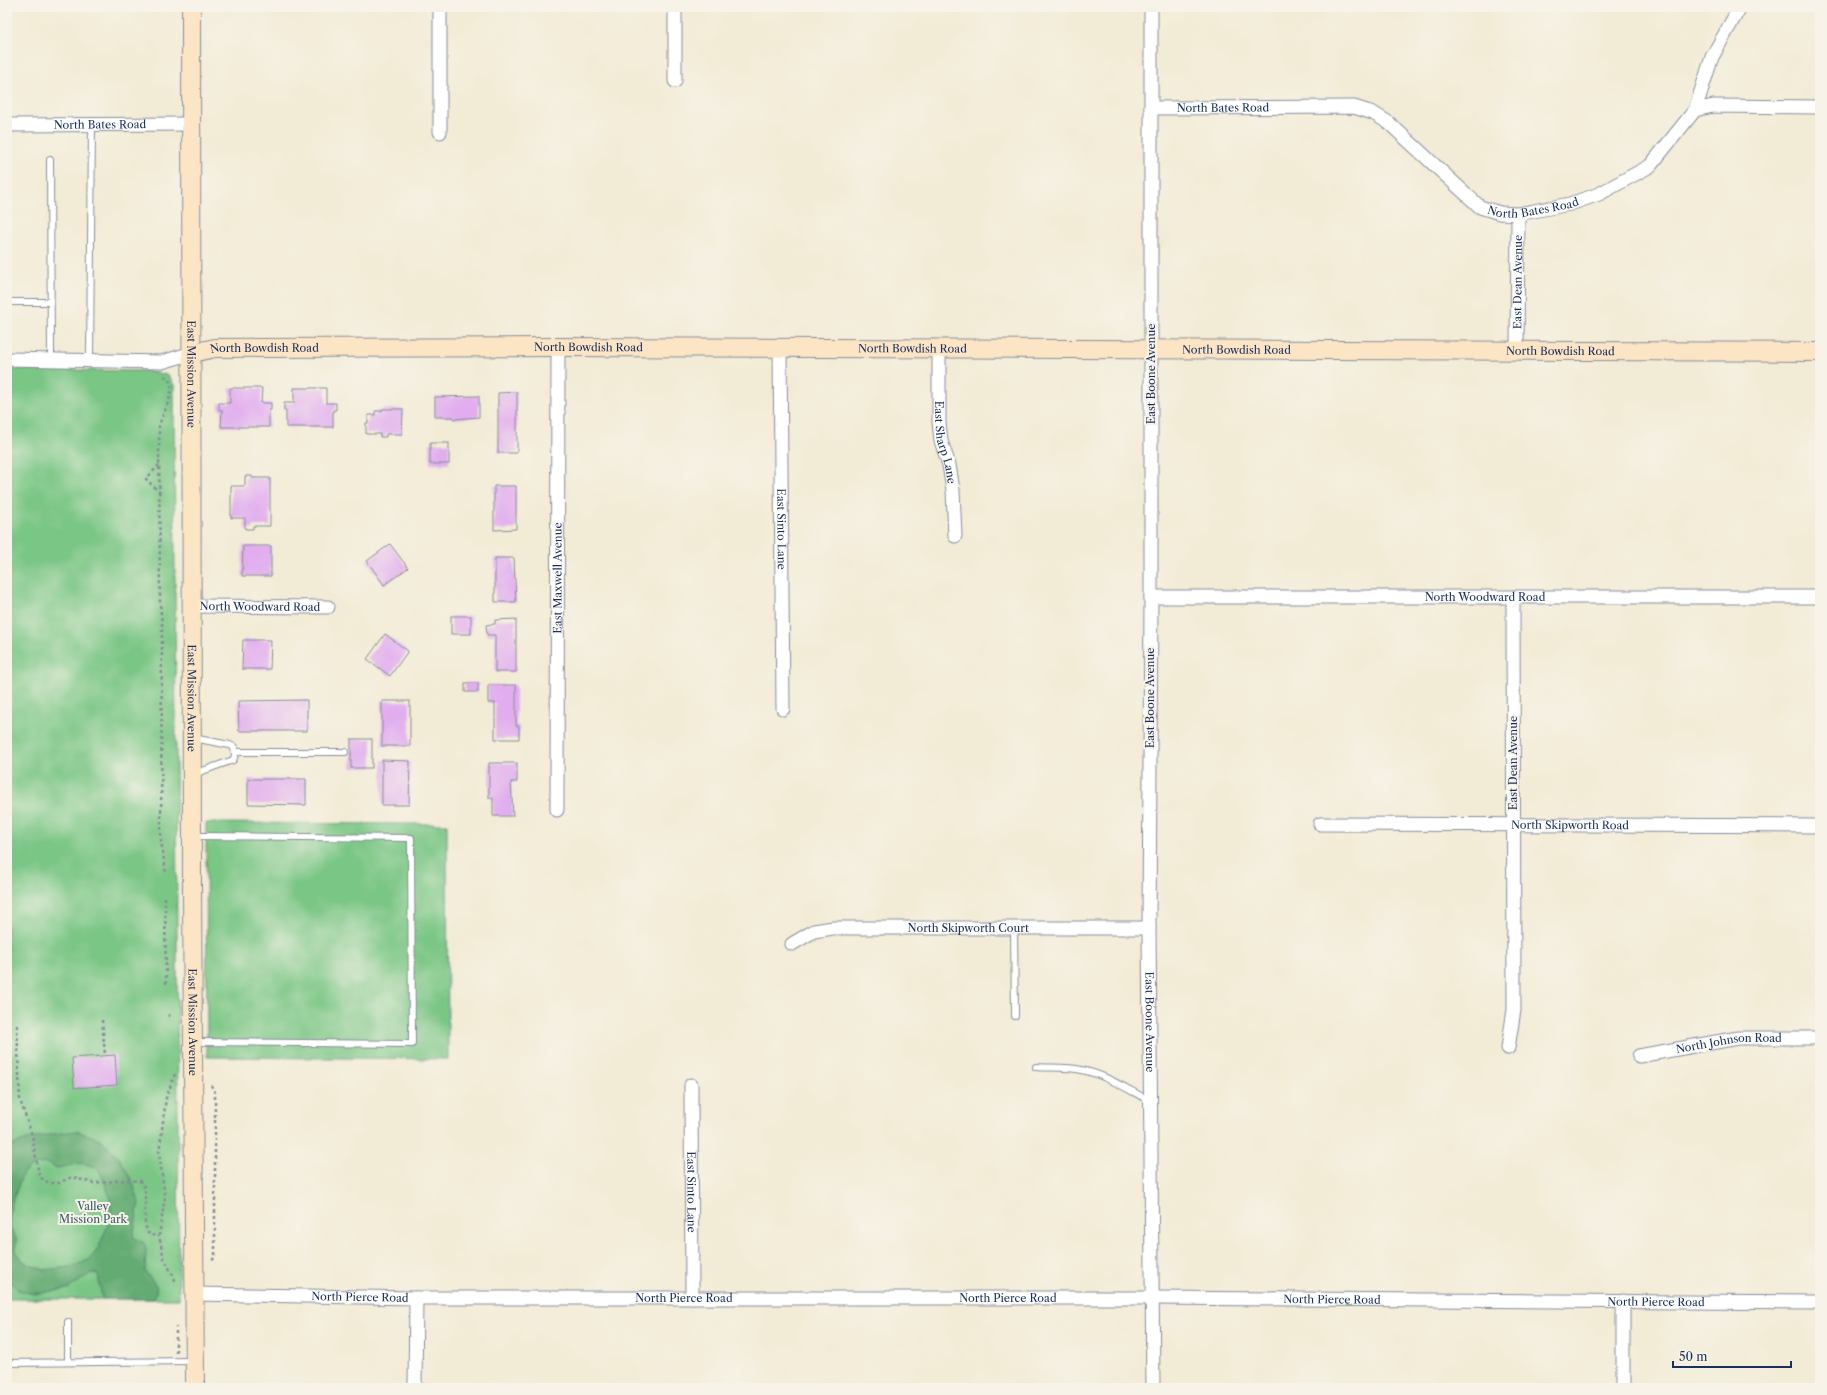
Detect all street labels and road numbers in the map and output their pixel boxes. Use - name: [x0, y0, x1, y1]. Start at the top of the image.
- street label: North Bates Road: [1177, 100, 1270, 115]
- street label: North Bates Road: [54, 117, 147, 132]
- street label: North Bates Road: [1486, 194, 1581, 221]
- street label: East Dean Avenue: [1510, 235, 1525, 329]
- street label: East Mission Avenue: [184, 320, 198, 428]
- street label: East Boone Avenue: [1144, 324, 1158, 424]
- street label: North Bowdish Road: [209, 340, 319, 356]
- street label: North Bowdish Road: [534, 340, 643, 354]
- street label: North Bowdish Road: [858, 341, 967, 356]
- street label: North Bowdish Road: [1182, 342, 1291, 357]
- street label: North Bowdish Road: [1506, 344, 1615, 358]
- street label: East Sharp Lane: [932, 401, 959, 485]
- street label: East Sinto Lane: [774, 488, 789, 570]
- street label: East Maxwell Avenue: [550, 522, 565, 634]
- street label: North Woodward Road: [1425, 590, 1546, 604]
- street label: North Woodward Road: [200, 599, 321, 614]
- street label: East Mission Avenue: [185, 644, 199, 752]
- street label: East Boone Avenue: [1143, 648, 1157, 748]
- street label: East Dean Avenue: [1506, 716, 1520, 810]
- street label: North Skipworth Road: [1511, 818, 1629, 832]
- street label: North Skipworth Court: [908, 921, 1029, 935]
- street label: East Mission Avenue: [185, 968, 200, 1076]
- street label: East Boone Avenue: [1142, 971, 1157, 1072]
- street label: North Johnson Road: [1675, 1031, 1782, 1056]
- street label: East Sinto Lane: [684, 1151, 699, 1233]
- street label: North Pierce Road: [311, 1289, 409, 1305]
- street label: North Pierce Road: [635, 1291, 733, 1305]
- street label: North Pierce Road: [959, 1291, 1057, 1305]
- street label: North Pierce Road: [1283, 1292, 1381, 1307]
- street label: North Pierce Road: [1607, 1294, 1705, 1309]

